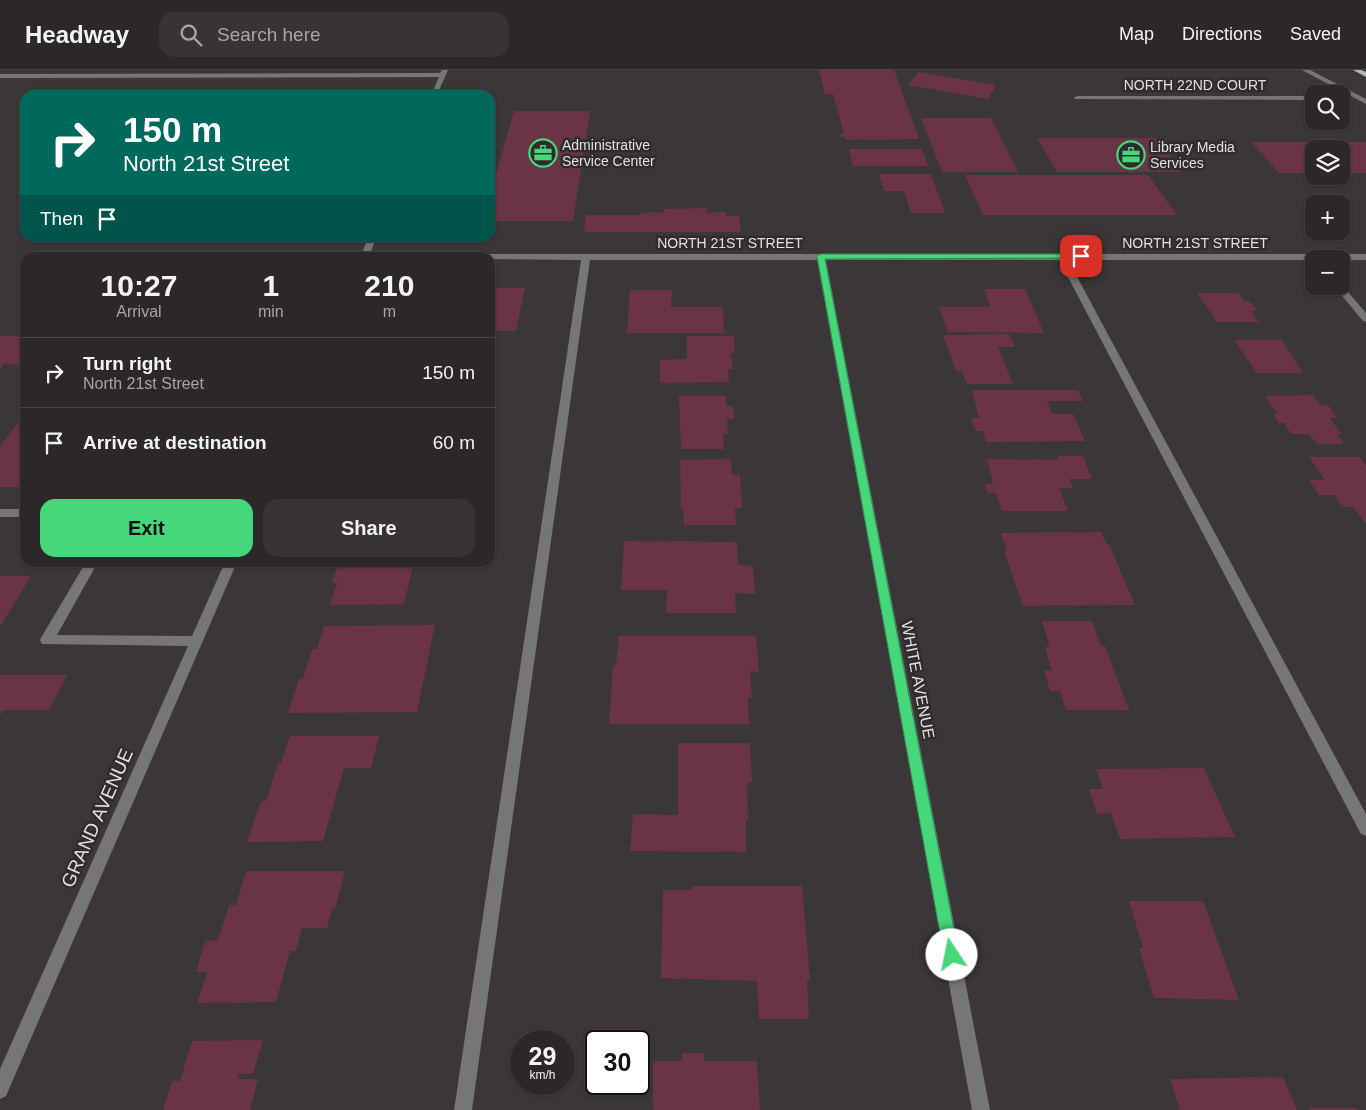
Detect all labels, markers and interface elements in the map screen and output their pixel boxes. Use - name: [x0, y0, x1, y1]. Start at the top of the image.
- search box: [159, 12, 509, 57]
- text: Headway: [25, 21, 129, 48]
- icon: search: [177, 21, 205, 49]
- text: Search here: [217, 24, 321, 45]
- text: Map: [1119, 24, 1154, 44]
- text: Directions: [1182, 24, 1262, 44]
- text: Saved: [1290, 24, 1341, 44]
- street label: NORTH 22ND COURT: [1124, 77, 1267, 93]
- map controls: [1305, 85, 1350, 295]
- button: search: [1305, 85, 1350, 130]
- icon: right: [40, 110, 105, 175]
- text: 150 m: [123, 110, 222, 149]
- place label: Administrative Service Center: [562, 137, 655, 169]
- office icon: Administrative Service Center: [528, 138, 558, 168]
- place label: Library Media Services: [1150, 139, 1235, 171]
- office icon: Library Media Services: [1116, 140, 1146, 170]
- button: layers: [1305, 140, 1350, 185]
- text: North 21st Street: [123, 151, 289, 176]
- button: +: [1305, 195, 1350, 240]
- icon: arrive: [93, 205, 121, 233]
- text: Then: [40, 208, 83, 229]
- street label: NORTH 21ST STREET: [657, 235, 803, 251]
- pin: [1060, 235, 1102, 277]
- street label: NORTH 21ST STREET: [1122, 235, 1268, 251]
- icon: arrive: [1067, 242, 1095, 270]
- button: −: [1305, 250, 1350, 295]
- text: 10:27: [101, 269, 177, 302]
- text: 1: [262, 269, 279, 302]
- text: 210: [364, 269, 414, 302]
- text: Arrival: [116, 303, 162, 320]
- text: min: [258, 303, 284, 320]
- text: m: [383, 303, 396, 320]
- text: Turn right: [83, 353, 171, 374]
- icon: right: [40, 359, 68, 387]
- text: 150 m: [422, 362, 475, 383]
- text: North 21st Street: [83, 375, 204, 392]
- icon: arrive: [40, 429, 68, 457]
- text: Arrive at destination: [83, 432, 267, 453]
- text: 60 m: [433, 432, 475, 453]
- button: Exit: [40, 499, 253, 557]
- button: Share: [263, 499, 475, 557]
- street label: WHITE AVENUE: [898, 620, 938, 740]
- street label: GRAND AVENUE: [57, 745, 137, 891]
- position arrow: [925, 928, 977, 980]
- speed limit sign: 30: [585, 1030, 650, 1095]
- text: 29: [529, 1042, 556, 1070]
- text: km/h: [529, 1068, 556, 1082]

